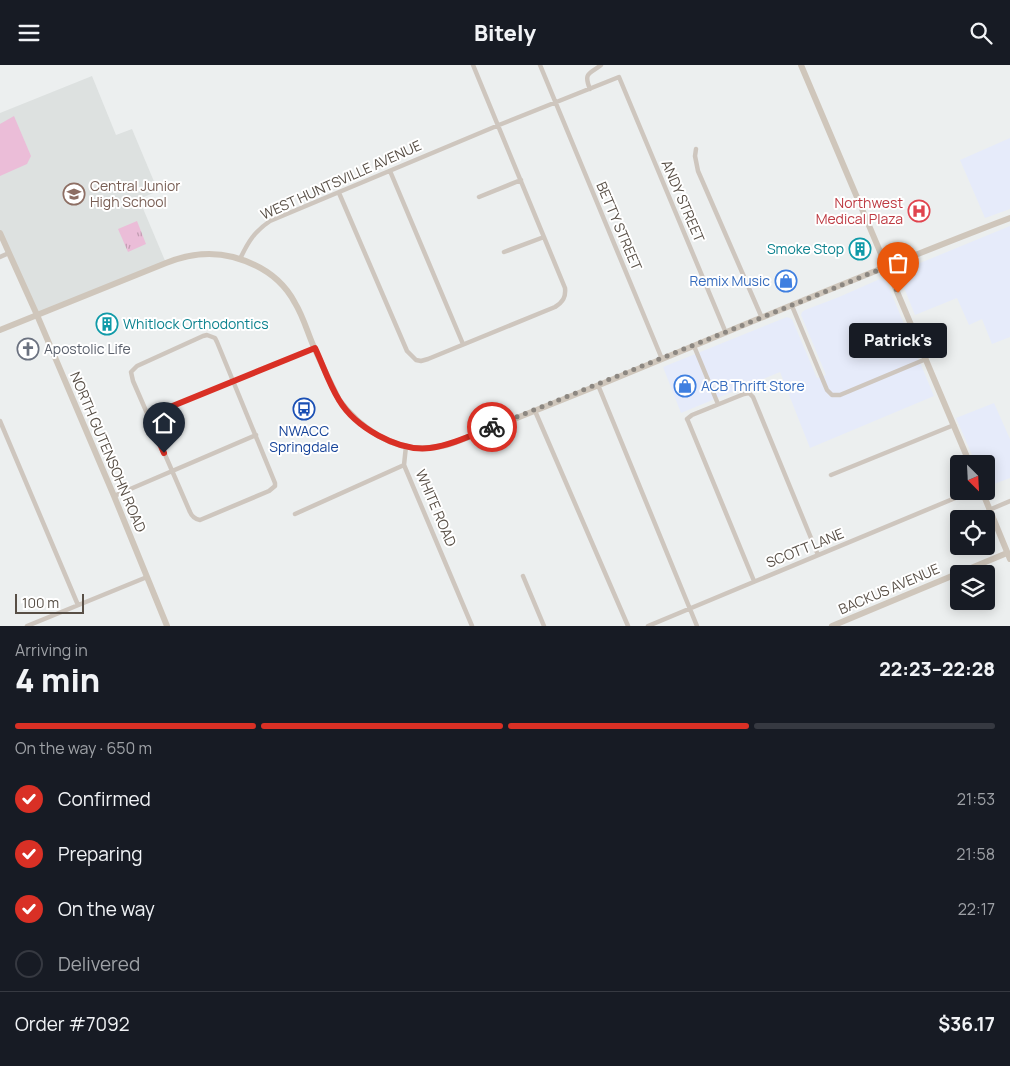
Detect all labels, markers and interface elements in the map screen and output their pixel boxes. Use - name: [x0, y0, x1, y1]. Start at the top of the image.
- text: Bitely: [474, 18, 536, 48]
- icon: menu: [15, 19, 43, 47]
- icon: search: [967, 19, 995, 47]
- street label: WEST HUNTSVILLE AVENUE: [257, 135, 424, 224]
- street label: ANDY STREET: [658, 157, 710, 245]
- place label: Central Junior High School: [90, 176, 180, 211]
- street label: BETTY STREET: [592, 179, 647, 274]
- school or university icon: Central Junior High School: [62, 182, 86, 206]
- place label: Northwest Medical Plaza: [816, 193, 903, 228]
- hospital icon: Northwest Medical Plaza: [907, 199, 931, 223]
- building icon: Smoke Stop: [848, 237, 872, 261]
- place label: Smoke Stop: [767, 239, 844, 258]
- pin: [877, 242, 919, 293]
- icon: bag: [884, 249, 912, 277]
- shop icon: Remix Music: [774, 269, 798, 293]
- place label: Remix Music: [689, 271, 770, 290]
- building icon: Whitlock Orthodontics: [95, 312, 119, 336]
- place label: Whitlock Orthodontics: [123, 314, 269, 333]
- callout: Patrick's: [849, 323, 947, 358]
- text: Patrick's: [864, 329, 932, 351]
- church icon: Apostolic Life: [16, 337, 40, 361]
- place label: Apostolic Life: [44, 339, 131, 358]
- street label: NORTH GUTENSOHN ROAD: [66, 369, 151, 535]
- shop icon: ACB Thrift Store: [673, 374, 697, 398]
- place label: ACB Thrift Store: [701, 376, 805, 395]
- bus stop icon: NWACC Springdale: [292, 397, 316, 421]
- pin: [143, 402, 185, 453]
- courier: [467, 402, 517, 452]
- icon: home: [150, 409, 178, 437]
- icon: bike: [478, 413, 506, 441]
- place label: NWACC Springdale: [269, 421, 339, 456]
- north arrow: [950, 455, 995, 500]
- map controls: [950, 455, 995, 610]
- street label: WHITE ROAD: [412, 466, 461, 549]
- button: locate: [950, 510, 995, 555]
- street label: SCOTT LANE: [763, 523, 846, 572]
- street label: BACKUS AVENUE: [835, 559, 942, 618]
- button: layers: [950, 565, 995, 610]
- scale bar: [15, 591, 84, 614]
- text: 100 m: [22, 593, 59, 612]
- text: Arriving in: [15, 639, 88, 661]
- text: 22:23–22:28: [879, 656, 995, 682]
- text: 4 min: [15, 658, 100, 702]
- text: On the way · 650 m: [15, 737, 152, 759]
- icon: check: [15, 785, 43, 813]
- text: Confirmed: [58, 786, 151, 812]
- text: 21:53: [957, 788, 995, 810]
- icon: check: [15, 840, 43, 868]
- text: Preparing: [58, 841, 143, 867]
- text: 21:58: [956, 843, 995, 865]
- icon: check: [15, 895, 43, 923]
- text: On the way: [58, 896, 155, 922]
- text: 22:17: [958, 898, 995, 920]
- text: Delivered: [58, 951, 140, 977]
- text: Order #7092: [15, 1011, 130, 1037]
- text: $36.17: [938, 1011, 995, 1037]

